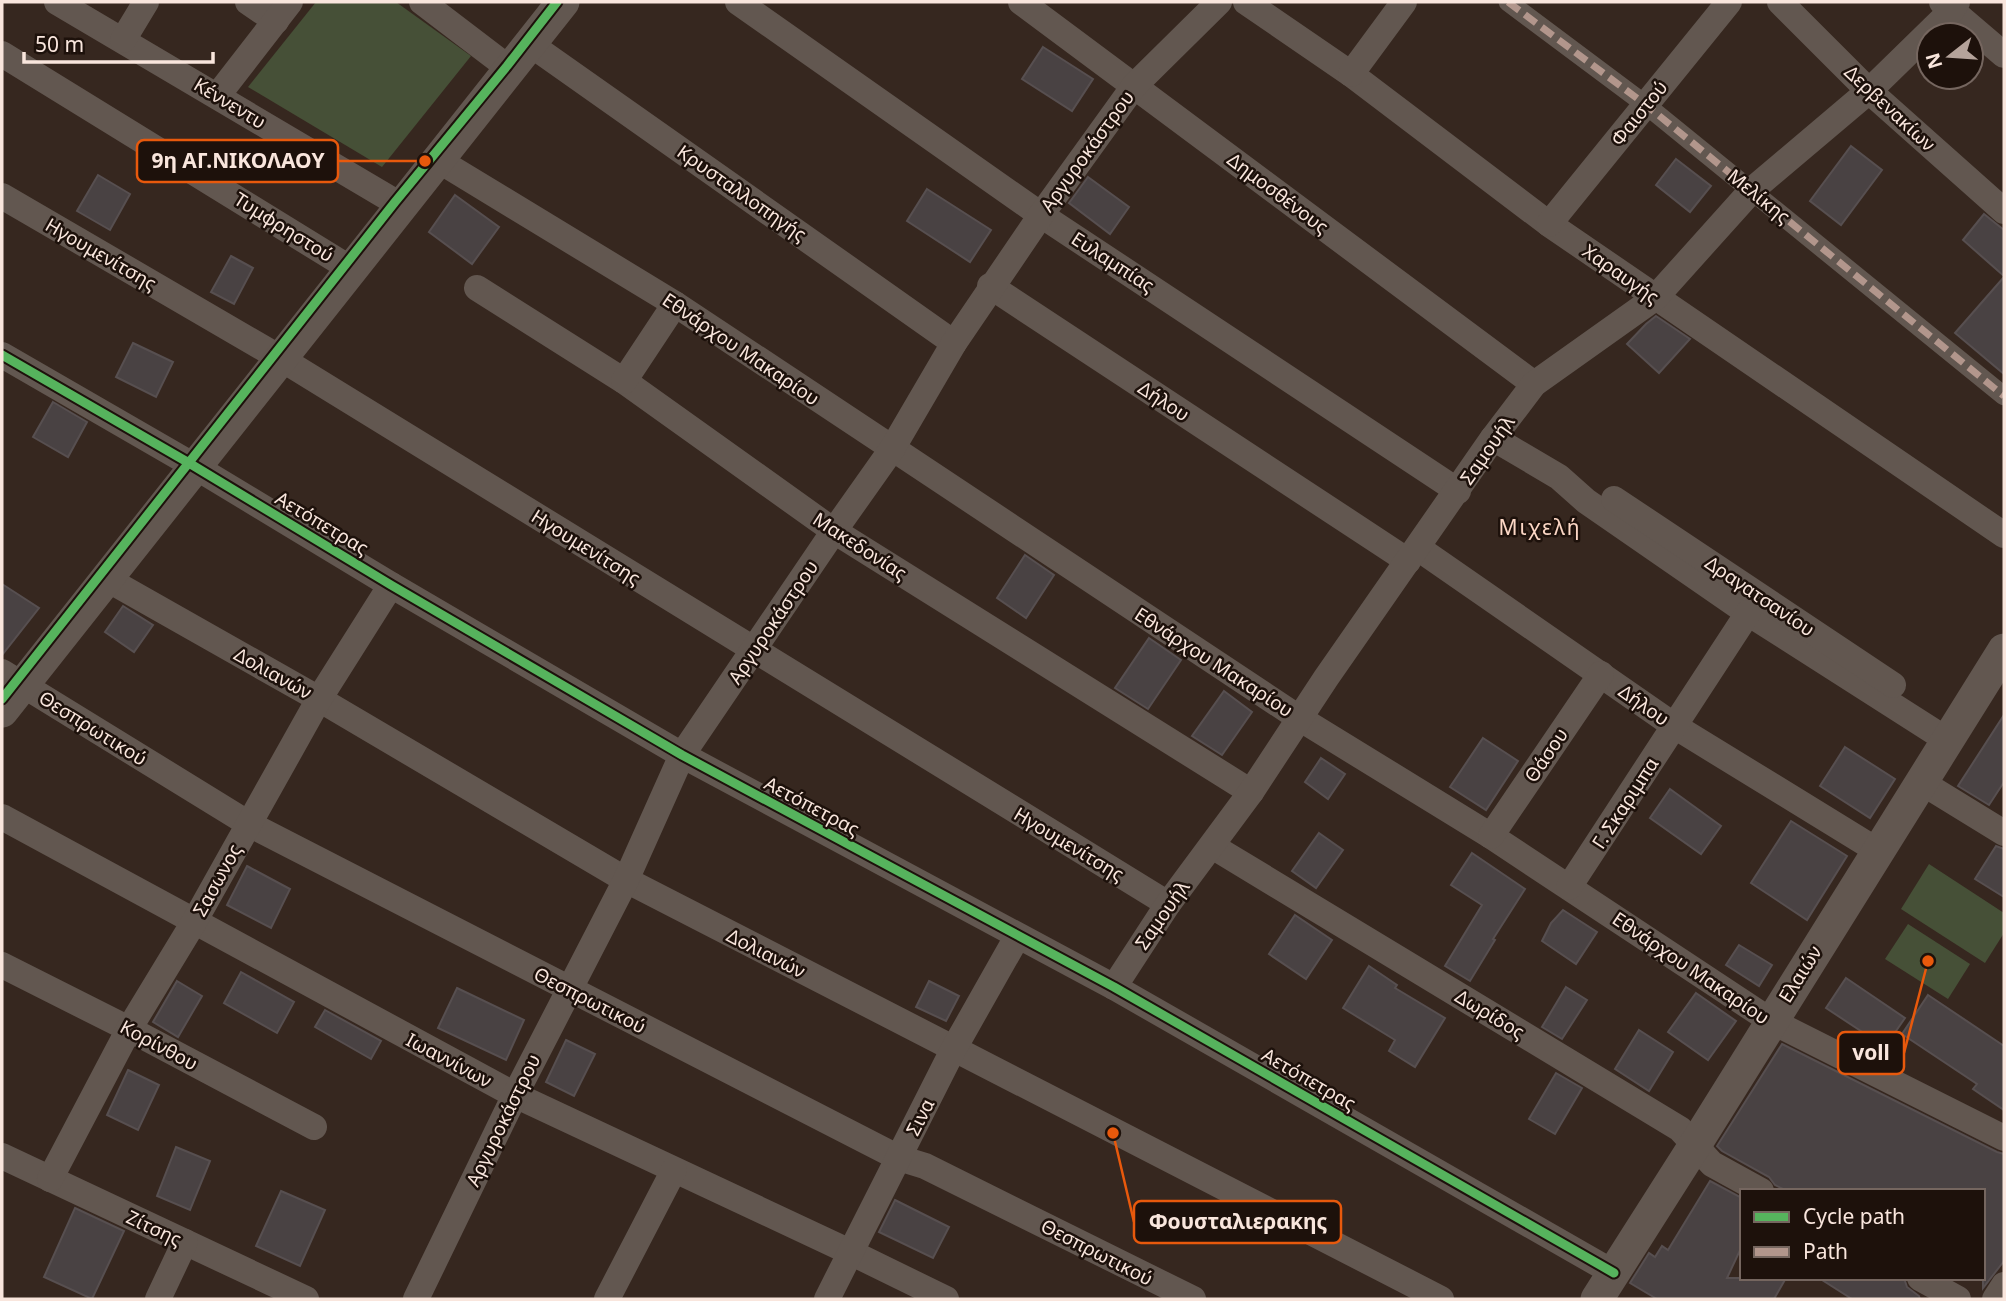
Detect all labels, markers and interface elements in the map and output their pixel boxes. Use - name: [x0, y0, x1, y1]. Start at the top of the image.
- scale bar: [24, 21, 214, 65]
- north arrow: [1915, 21, 1985, 91]
- text: 50 m: [35, 30, 84, 58]
- text: N: [1919, 50, 1948, 72]
- street label: Δερβενακίων: [1839, 59, 1941, 157]
- street label: Κέννεντυ: [189, 71, 271, 135]
- street label: Φαιστού: [1605, 75, 1673, 151]
- street label: Αργυροκάστρου: [1034, 85, 1140, 217]
- street label: Κρυσταλλοπηγής: [672, 139, 812, 247]
- callout: 9η ΑΓ.ΝΙΚΟΛΑΟΥ: [137, 140, 338, 182]
- text: 9η ΑΓ.ΝΙΚΟΛΑΟΥ: [151, 146, 325, 174]
- street label: Δημοσθένους: [1222, 146, 1334, 240]
- street label: Μελίκης: [1722, 163, 1796, 229]
- street label: Τυμφρηστού: [229, 186, 339, 268]
- street label: Ηγουμενίτσης: [41, 212, 161, 296]
- street label: Ευλαμπίας: [1067, 226, 1159, 298]
- street label: Χαραυγής: [1578, 238, 1664, 310]
- street label: Εθνάρχου Μακαρίου: [657, 287, 825, 411]
- street label: Δήλου: [1133, 375, 1195, 427]
- street label: Σαμουήλ: [1454, 410, 1520, 490]
- street label: Αετόπετρας: [271, 485, 373, 561]
- street label: Ηγουμενίτσης: [526, 503, 646, 591]
- street label: Μακεδονίας: [808, 506, 912, 586]
- district label: Μιχελή: [1498, 513, 1582, 541]
- street label: Δραγατσανίου: [1700, 550, 1820, 642]
- street label: Αργυροκάστρου: [722, 555, 824, 689]
- street label: Εθνάρχου Μακαρίου: [1130, 601, 1298, 723]
- street label: Δολιανών: [230, 641, 317, 705]
- street label: Δήλου: [1614, 678, 1674, 732]
- street label: Θεσπρωτικού: [34, 684, 152, 772]
- street label: Θάσου: [1518, 723, 1574, 787]
- street label: Γ. Σκαριμπα: [1586, 752, 1664, 854]
- street label: Αετόπετρας: [760, 770, 864, 842]
- street label: Ηγουμενίτσης: [1009, 801, 1129, 887]
- street label: Σασωνος: [186, 839, 248, 921]
- street label: Σαμουήλ: [1129, 875, 1195, 955]
- street label: Εθνάρχου Μακαρίου: [1607, 906, 1775, 1030]
- street label: Δολιανών: [722, 922, 810, 984]
- street label: Ελαιών: [1772, 940, 1828, 1007]
- street label: Θεσπρωτικού: [529, 961, 651, 1039]
- street label: Δωρίδος: [1450, 983, 1530, 1045]
- street label: Κορίνθου: [116, 1014, 202, 1076]
- street label: Ιωαννίνων: [402, 1027, 496, 1093]
- callout: voll: [1838, 1032, 1904, 1074]
- text: voll: [1852, 1038, 1890, 1066]
- street label: Αετόπετρας: [1257, 1042, 1361, 1116]
- street label: Αργυροκάστρου: [460, 1049, 546, 1191]
- street label: Σινα: [900, 1094, 940, 1140]
- legend: [1740, 1189, 1985, 1280]
- callout: Φουσταλιερακης: [1134, 1201, 1341, 1243]
- text: Cycle path: [1803, 1202, 1905, 1230]
- street label: Ζίτσης: [122, 1204, 186, 1252]
- text: Φουσταλιερακης: [1149, 1207, 1328, 1235]
- street label: Θεσπρωτικού: [1036, 1213, 1158, 1291]
- text: Path: [1803, 1237, 1848, 1265]

